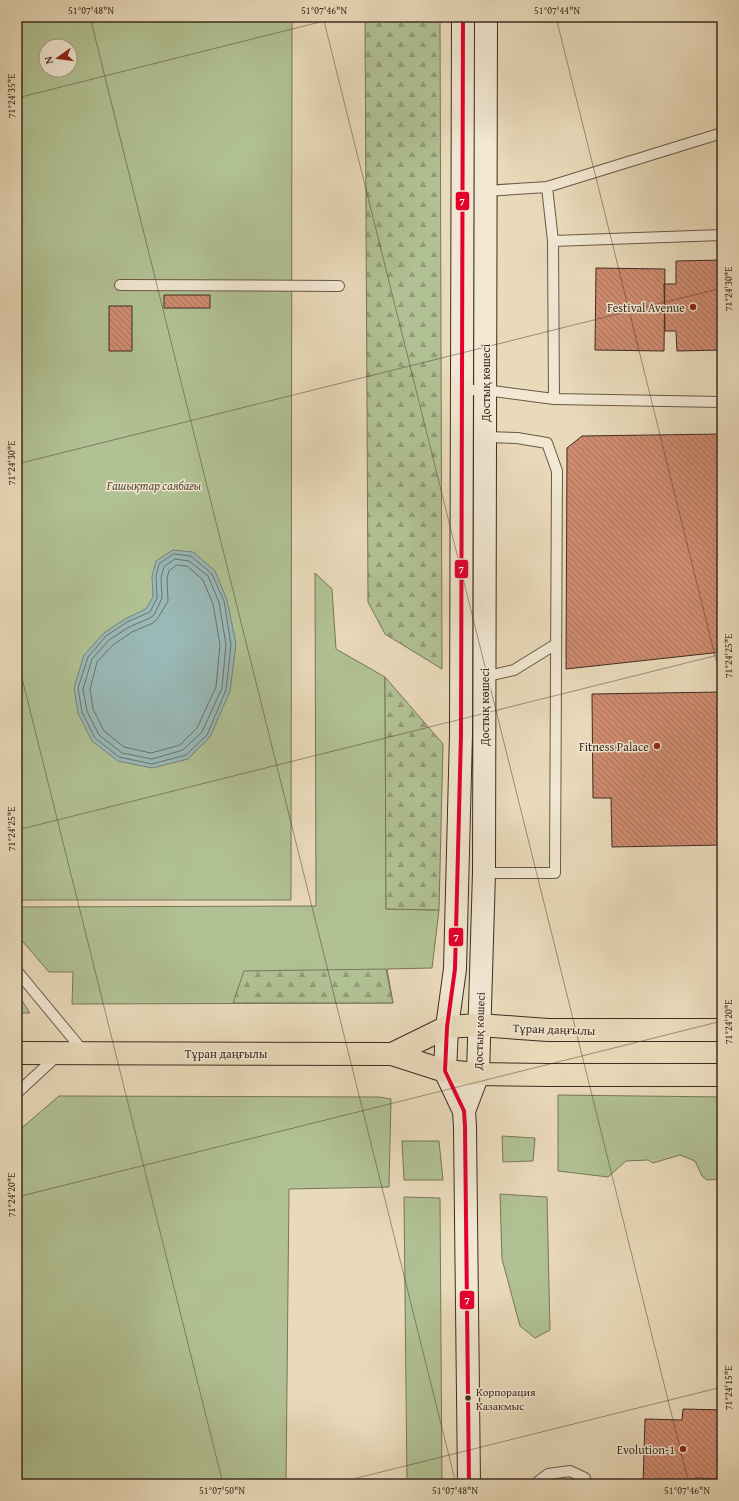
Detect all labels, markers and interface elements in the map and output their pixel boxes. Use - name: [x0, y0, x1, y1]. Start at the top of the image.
- text: 51°07'48"N: [68, 3, 114, 18]
- text: 51°07'46"N: [301, 3, 347, 18]
- text: 51°07'44"N: [534, 3, 580, 18]
- north arrow: [38, 38, 78, 78]
- text: N: [39, 54, 57, 66]
- text: 71°24'35"E: [4, 74, 19, 118]
- line badge: 7: [455, 191, 470, 211]
- text: 7: [459, 193, 465, 209]
- text: 71°24'30"E: [721, 267, 736, 311]
- place label: Festival Avenue: [607, 299, 685, 316]
- marker: Festival Avenue: [688, 302, 698, 312]
- street label: Достық көшесі: [477, 343, 494, 423]
- text: 71°24'30"E: [4, 441, 19, 485]
- park label: Ғашықтар саябағы: [106, 477, 202, 494]
- line badge: 7: [454, 559, 469, 579]
- text: 7: [458, 561, 464, 577]
- text: 71°24'25"E: [721, 634, 736, 678]
- street label: Достық көшесі: [476, 667, 493, 747]
- place label: Fitness Palace: [579, 738, 649, 755]
- marker: Fitness Palace: [652, 741, 662, 751]
- text: 71°24'25"E: [4, 807, 19, 851]
- line badge: 7: [448, 927, 464, 947]
- text: 7: [453, 929, 459, 945]
- street label: Достық көшесі: [469, 991, 489, 1071]
- text: 71°24'20"E: [721, 1000, 736, 1044]
- street label: Тұран даңғылы: [512, 1019, 596, 1039]
- street label: Тұран даңғылы: [185, 1045, 268, 1062]
- text: 71°24'20"E: [4, 1173, 19, 1217]
- line badge: 7: [459, 1290, 475, 1310]
- text: 7: [464, 1292, 470, 1308]
- text: 71°24'15"E: [721, 1366, 736, 1410]
- place label: Корпорация Казакмыс: [476, 1384, 536, 1414]
- marker: Корпорация Казакмыс: [463, 1393, 473, 1403]
- place label: Evolution-1: [617, 1441, 675, 1458]
- marker: Evolution-1: [678, 1444, 688, 1454]
- text: 51°07'50"N: [199, 1483, 245, 1498]
- text: 51°07'48"N: [432, 1483, 478, 1498]
- text: 51°07'46"N: [664, 1483, 710, 1498]

